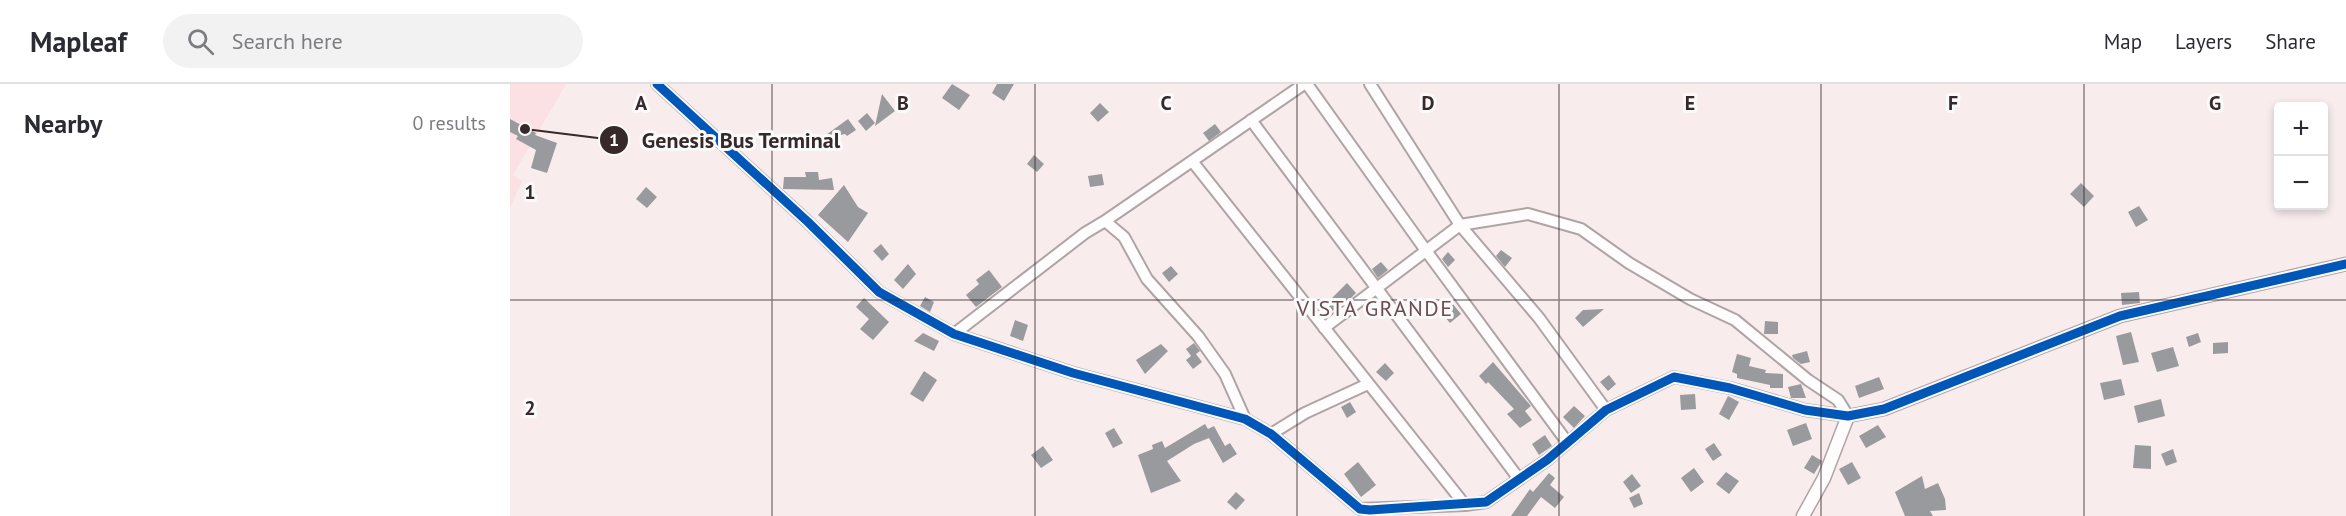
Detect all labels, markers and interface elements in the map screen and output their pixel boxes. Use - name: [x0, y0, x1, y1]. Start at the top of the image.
- search box: [163, 14, 583, 68]
- text: Mapleaf: [30, 23, 127, 60]
- icon: search: [184, 25, 217, 58]
- text: Search here: [232, 27, 343, 55]
- text: Map: [2104, 28, 2142, 55]
- text: Layers: [2175, 28, 2232, 55]
- text: Share: [2265, 28, 2316, 55]
- text: A: [635, 90, 648, 116]
- text: B: [897, 90, 909, 116]
- text: C: [1160, 90, 1172, 116]
- text: D: [1422, 90, 1435, 116]
- text: E: [1685, 90, 1695, 116]
- text: F: [1948, 90, 1958, 116]
- text: G: [2209, 90, 2221, 116]
- map controls: [2274, 102, 2328, 210]
- button: +: [2274, 102, 2328, 156]
- text: Nearby: [24, 107, 102, 140]
- text: 0 results: [413, 110, 486, 136]
- callout: Genesis Bus Terminal: [599, 120, 852, 160]
- text: Genesis Bus Terminal: [642, 126, 841, 154]
- text: 1: [609, 128, 619, 151]
- button: −: [2274, 156, 2328, 210]
- text: 1: [524, 179, 536, 205]
- district label: VISTA GRANDE: [1296, 294, 1454, 322]
- text: 2: [524, 395, 536, 421]

